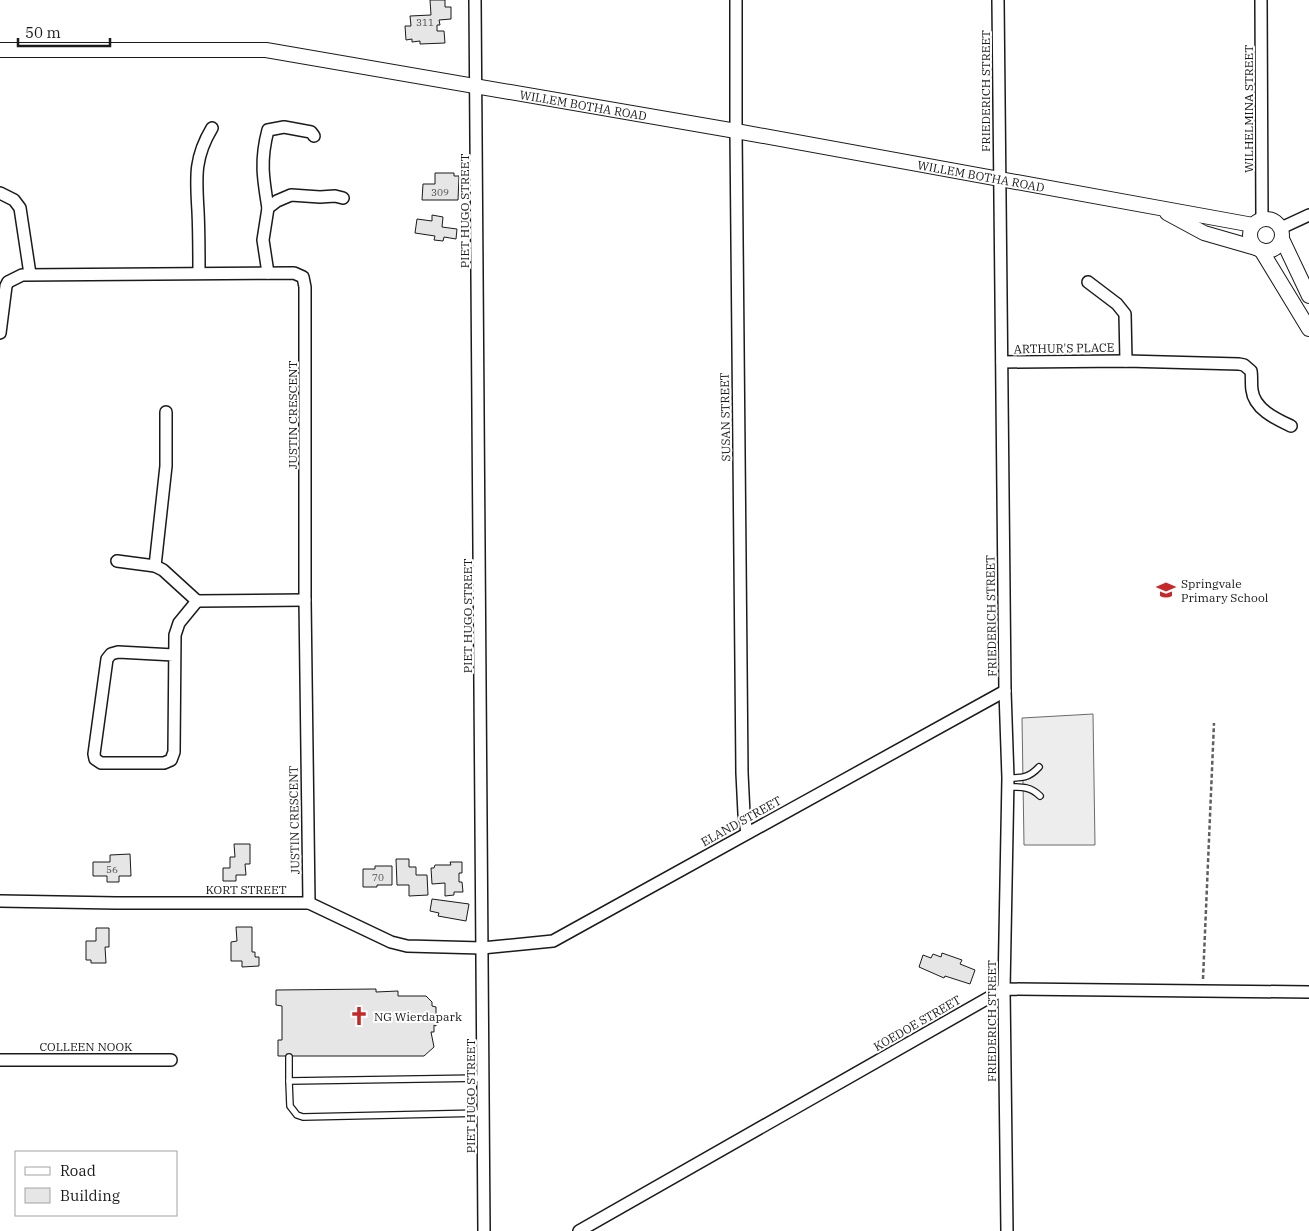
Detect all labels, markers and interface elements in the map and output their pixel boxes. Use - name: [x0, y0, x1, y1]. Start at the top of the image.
- scale bar: [18, 15, 110, 47]
- house number: 311: [416, 16, 434, 29]
- text: 50 m: [25, 23, 61, 42]
- street label: FRIEDERICH STREET: [978, 30, 993, 152]
- street label: WILHELMINA STREET: [1241, 45, 1256, 173]
- street label: WILLEM BOTHA ROAD: [519, 86, 648, 123]
- street label: PIET HUGO STREET: [457, 154, 472, 268]
- street label: WILLEM BOTHA ROAD: [916, 157, 1046, 194]
- house number: 309: [431, 186, 449, 199]
- street label: ARTHUR'S PLACE: [1014, 340, 1114, 356]
- street label: JUSTIN CRESCENT: [285, 361, 300, 469]
- street label: SUSAN STREET: [717, 372, 733, 462]
- street label: FRIEDERICH STREET: [982, 555, 1000, 677]
- street label: PIET HUGO STREET: [460, 559, 475, 673]
- place label: Springvale Primary School: [1181, 576, 1269, 605]
- school or university icon: Springvale Primary School: [1155, 579, 1177, 601]
- street label: JUSTIN CRESCENT: [286, 765, 302, 874]
- street label: ELAND STREET: [698, 793, 784, 849]
- house number: 56: [106, 863, 118, 876]
- house number: 70: [372, 871, 384, 884]
- street label: KORT STREET: [205, 882, 287, 897]
- street label: FRIEDERICH STREET: [984, 960, 999, 1082]
- street label: KOEDOE STREET: [871, 992, 963, 1054]
- church icon: NG Wierdapark: [348, 1005, 370, 1027]
- place label: NG Wierdapark: [374, 1009, 462, 1024]
- street label: COLLEEN NOOK: [39, 1039, 133, 1054]
- street label: PIET HUGO STREET: [463, 1039, 478, 1153]
- legend: [15, 1151, 178, 1216]
- text: Road: [60, 1161, 96, 1180]
- text: Building: [60, 1186, 120, 1205]

